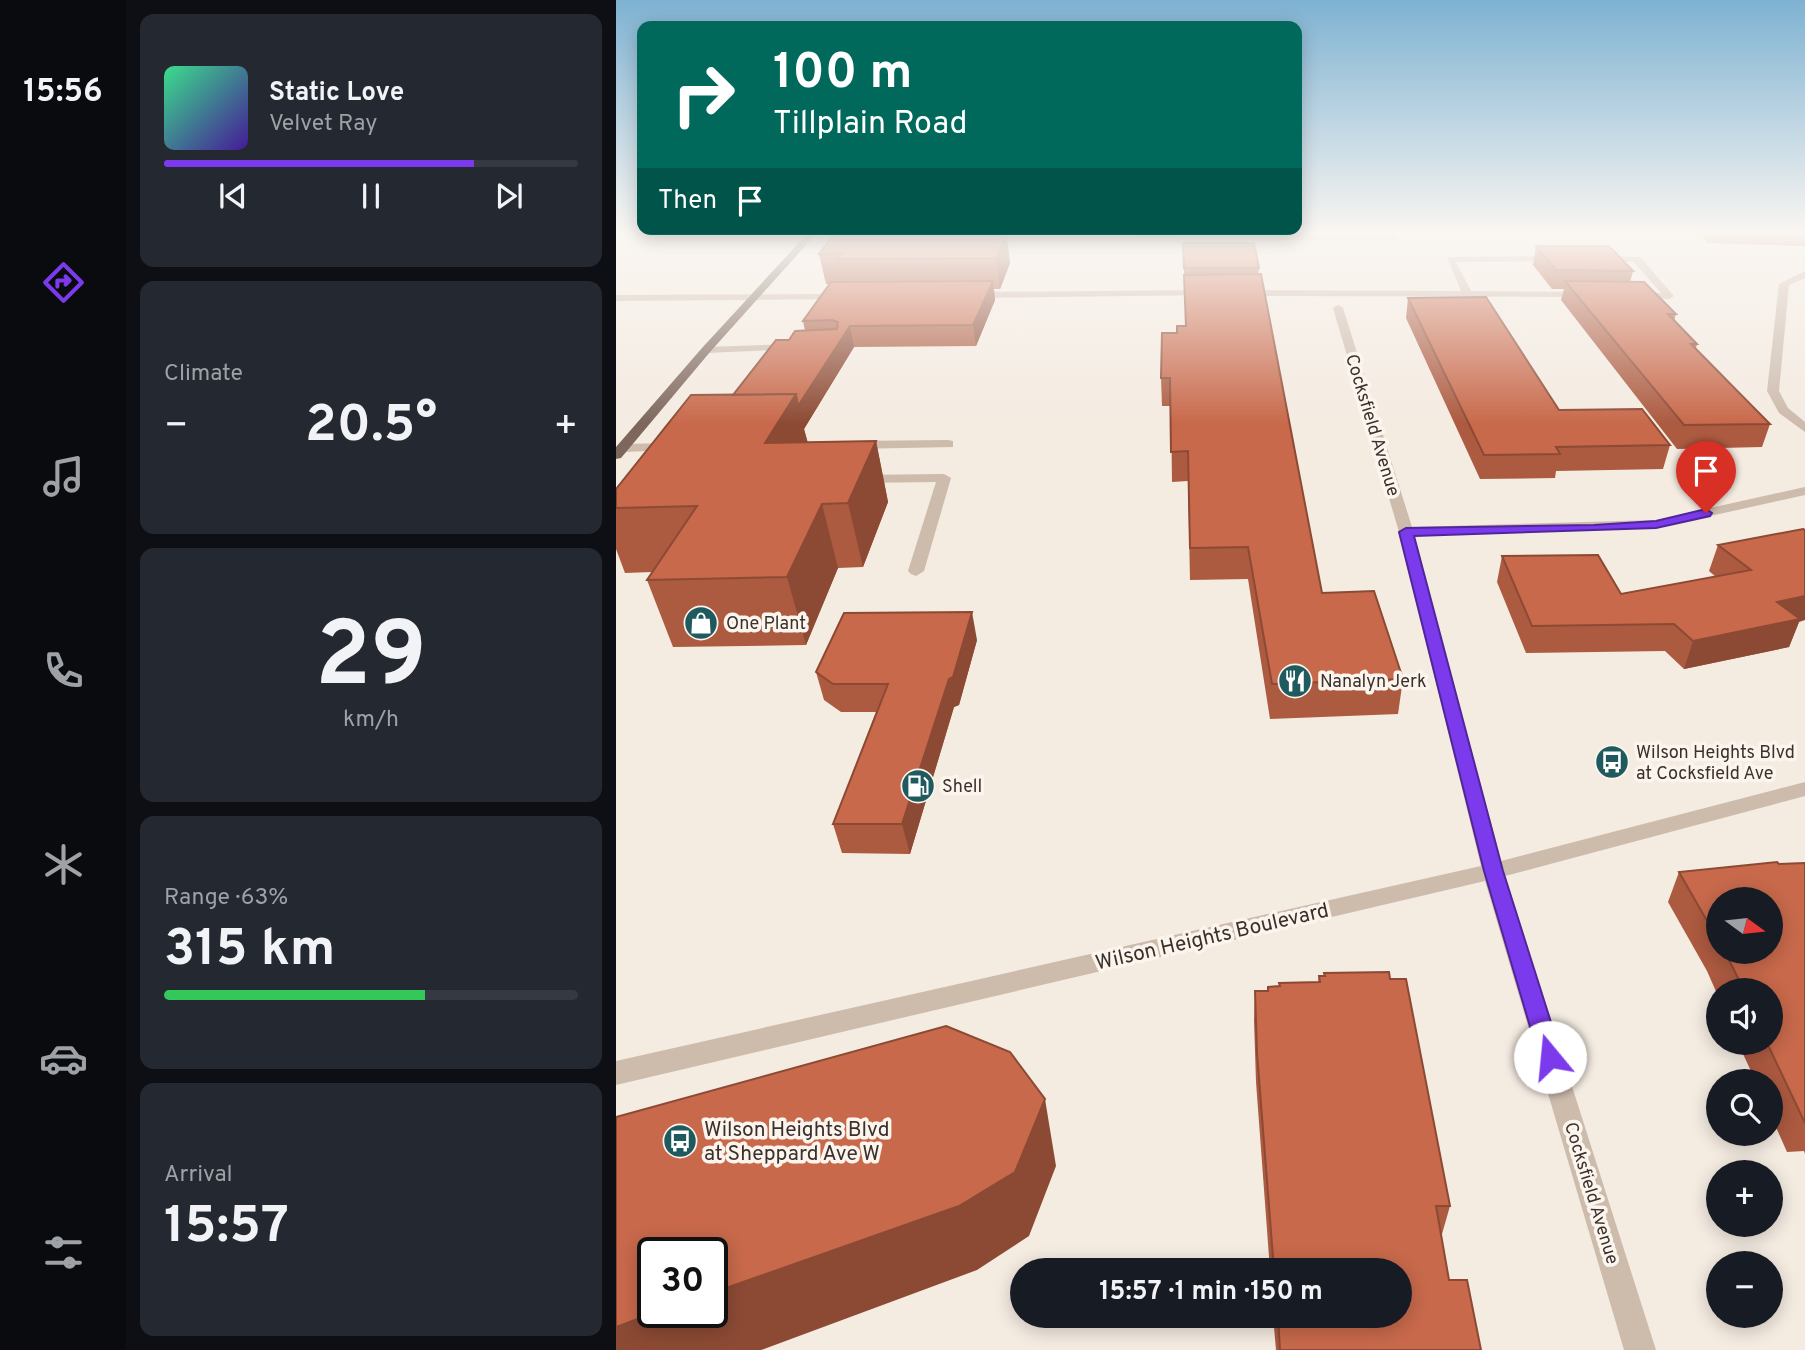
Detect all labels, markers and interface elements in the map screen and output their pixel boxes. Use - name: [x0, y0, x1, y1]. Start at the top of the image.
- text: 100 m: [773, 44, 912, 106]
- icon: right: [658, 49, 749, 140]
- text: 15:56: [23, 73, 103, 113]
- text: Static Love: [269, 77, 404, 110]
- text: Tillplain Road: [773, 105, 968, 145]
- text: Velvet Ray: [269, 110, 377, 139]
- icon: previous: [214, 177, 252, 215]
- icon: pause: [352, 177, 390, 215]
- icon: next: [490, 177, 528, 215]
- icon: arrive: [731, 182, 769, 220]
- text: Then: [658, 185, 717, 218]
- icon: directions: [39, 258, 88, 307]
- street label: Cocksfield Avenue: [1339, 352, 1404, 499]
- text: Climate: [164, 360, 243, 389]
- text: 20.5°: [305, 394, 437, 460]
- text: −: [164, 403, 189, 452]
- text: +: [553, 403, 578, 452]
- pin: [1676, 441, 1736, 513]
- icon: music: [39, 452, 88, 501]
- icon: arrive: [1687, 452, 1725, 490]
- text: 29: [315, 603, 427, 718]
- shop icon: One Plant: [682, 604, 720, 642]
- place label: One Plant: [726, 613, 806, 636]
- icon: phone: [39, 646, 88, 695]
- restaurant icon: Nanalyn Jerk: [1276, 662, 1314, 700]
- place label: Nanalyn Jerk: [1320, 671, 1427, 694]
- text: km/h: [343, 706, 399, 735]
- place label: Wilson Heights Blvd at Cocksfield Ave: [1636, 742, 1795, 786]
- bus stop icon: Wilson Heights Blvd at Cocksfield Ave: [1593, 743, 1631, 781]
- fuel station icon: Shell: [899, 767, 937, 805]
- place label: Shell: [942, 776, 982, 799]
- icon: climate: [39, 840, 88, 889]
- text: Range · 63%: [164, 884, 288, 913]
- north arrow: [1706, 887, 1783, 964]
- map controls: [1706, 887, 1783, 1328]
- street label: Wilson Heights Boulevard: [1093, 897, 1332, 977]
- text: 315 km: [164, 918, 335, 984]
- button: sound: [1706, 978, 1783, 1055]
- position arrow: [1513, 1020, 1587, 1094]
- icon: car: [39, 1034, 88, 1083]
- button: search: [1706, 1069, 1783, 1146]
- place label: Wilson Heights Blvd at Sheppard Ave W: [704, 1117, 889, 1168]
- street label: Cocksfield Avenue: [1558, 1120, 1623, 1267]
- bus stop icon: Wilson Heights Blvd at Sheppard Ave W: [661, 1122, 699, 1160]
- button: +: [1706, 1160, 1783, 1237]
- text: Arrival: [164, 1161, 233, 1190]
- text: 15:57: [164, 1195, 289, 1261]
- icon: filters: [39, 1228, 88, 1277]
- speed limit sign: 30: [637, 1237, 728, 1328]
- button: −: [1706, 1251, 1783, 1328]
- text: 15:57 · 1 min · 150 m: [1099, 1276, 1323, 1309]

